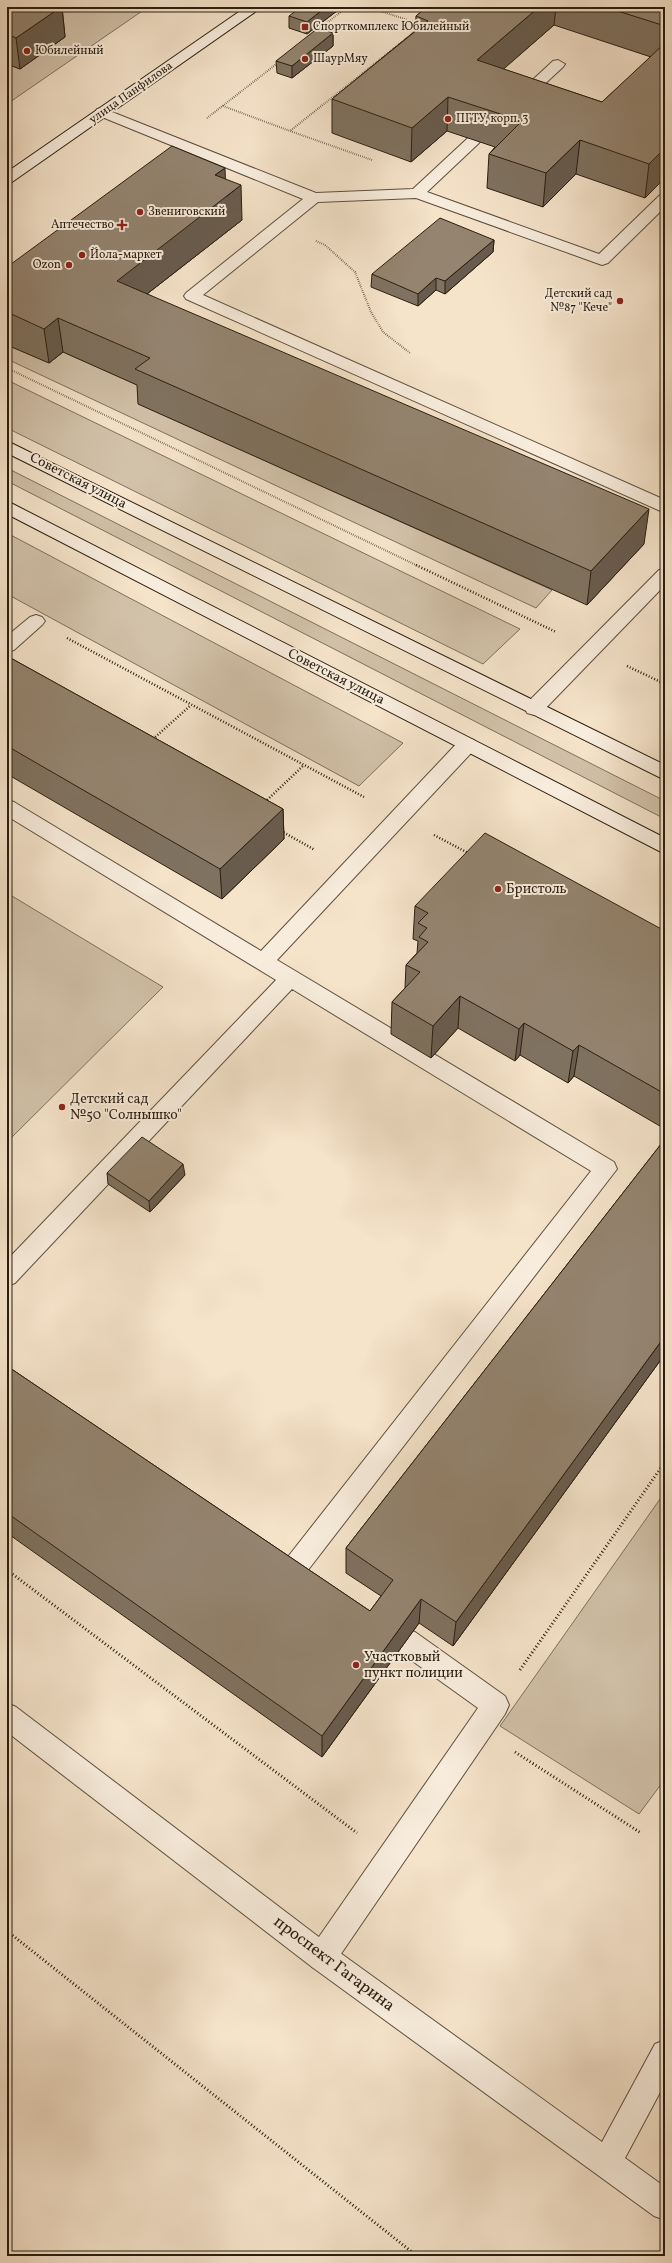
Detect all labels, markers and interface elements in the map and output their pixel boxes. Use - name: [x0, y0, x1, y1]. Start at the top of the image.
- place label: Спорткомплекс Юбилейный: [313, 19, 469, 35]
- marker: Спорткомплекс Юбилейный: [300, 22, 310, 32]
- place label: Юбилейный: [35, 43, 103, 59]
- marker: Юбилейный: [22, 46, 32, 56]
- place label: ШаурМяу: [313, 51, 368, 67]
- marker: ШаурМяу: [300, 54, 310, 64]
- street label: улица Панфилова: [86, 58, 176, 128]
- place label: ПГТУ, корп. 3: [456, 111, 528, 127]
- marker: ПГТУ, корп. 3: [443, 114, 453, 124]
- place label: Звениговский: [148, 204, 225, 220]
- marker: Звениговский: [135, 207, 145, 217]
- place label: Аптечество: [51, 217, 114, 233]
- marker: Аптечество: [117, 220, 127, 230]
- place label: Йола-маркет: [90, 246, 162, 263]
- marker: Йола-маркет: [77, 250, 87, 260]
- place label: Ozon: [33, 257, 61, 273]
- marker: Ozon: [64, 260, 74, 270]
- place label: Детский сад №87 "Кече": [545, 286, 612, 316]
- marker: Детский сад №87 "Кече": [615, 296, 625, 306]
- street label: Советская улица: [26, 448, 130, 514]
- street label: Советская улица: [284, 644, 388, 710]
- place label: Бристоль: [506, 880, 567, 899]
- marker: Бристоль: [493, 884, 503, 894]
- place label: Детский сад №50 "Солнышко": [70, 1090, 182, 1125]
- marker: Детский сад №50 "Солнышко": [57, 1102, 67, 1112]
- place label: Участковый пункт полиции: [364, 1648, 463, 1683]
- marker: Участковый пункт полиции: [351, 1660, 361, 1670]
- street label: проспект Гагарина: [269, 1911, 399, 2017]

